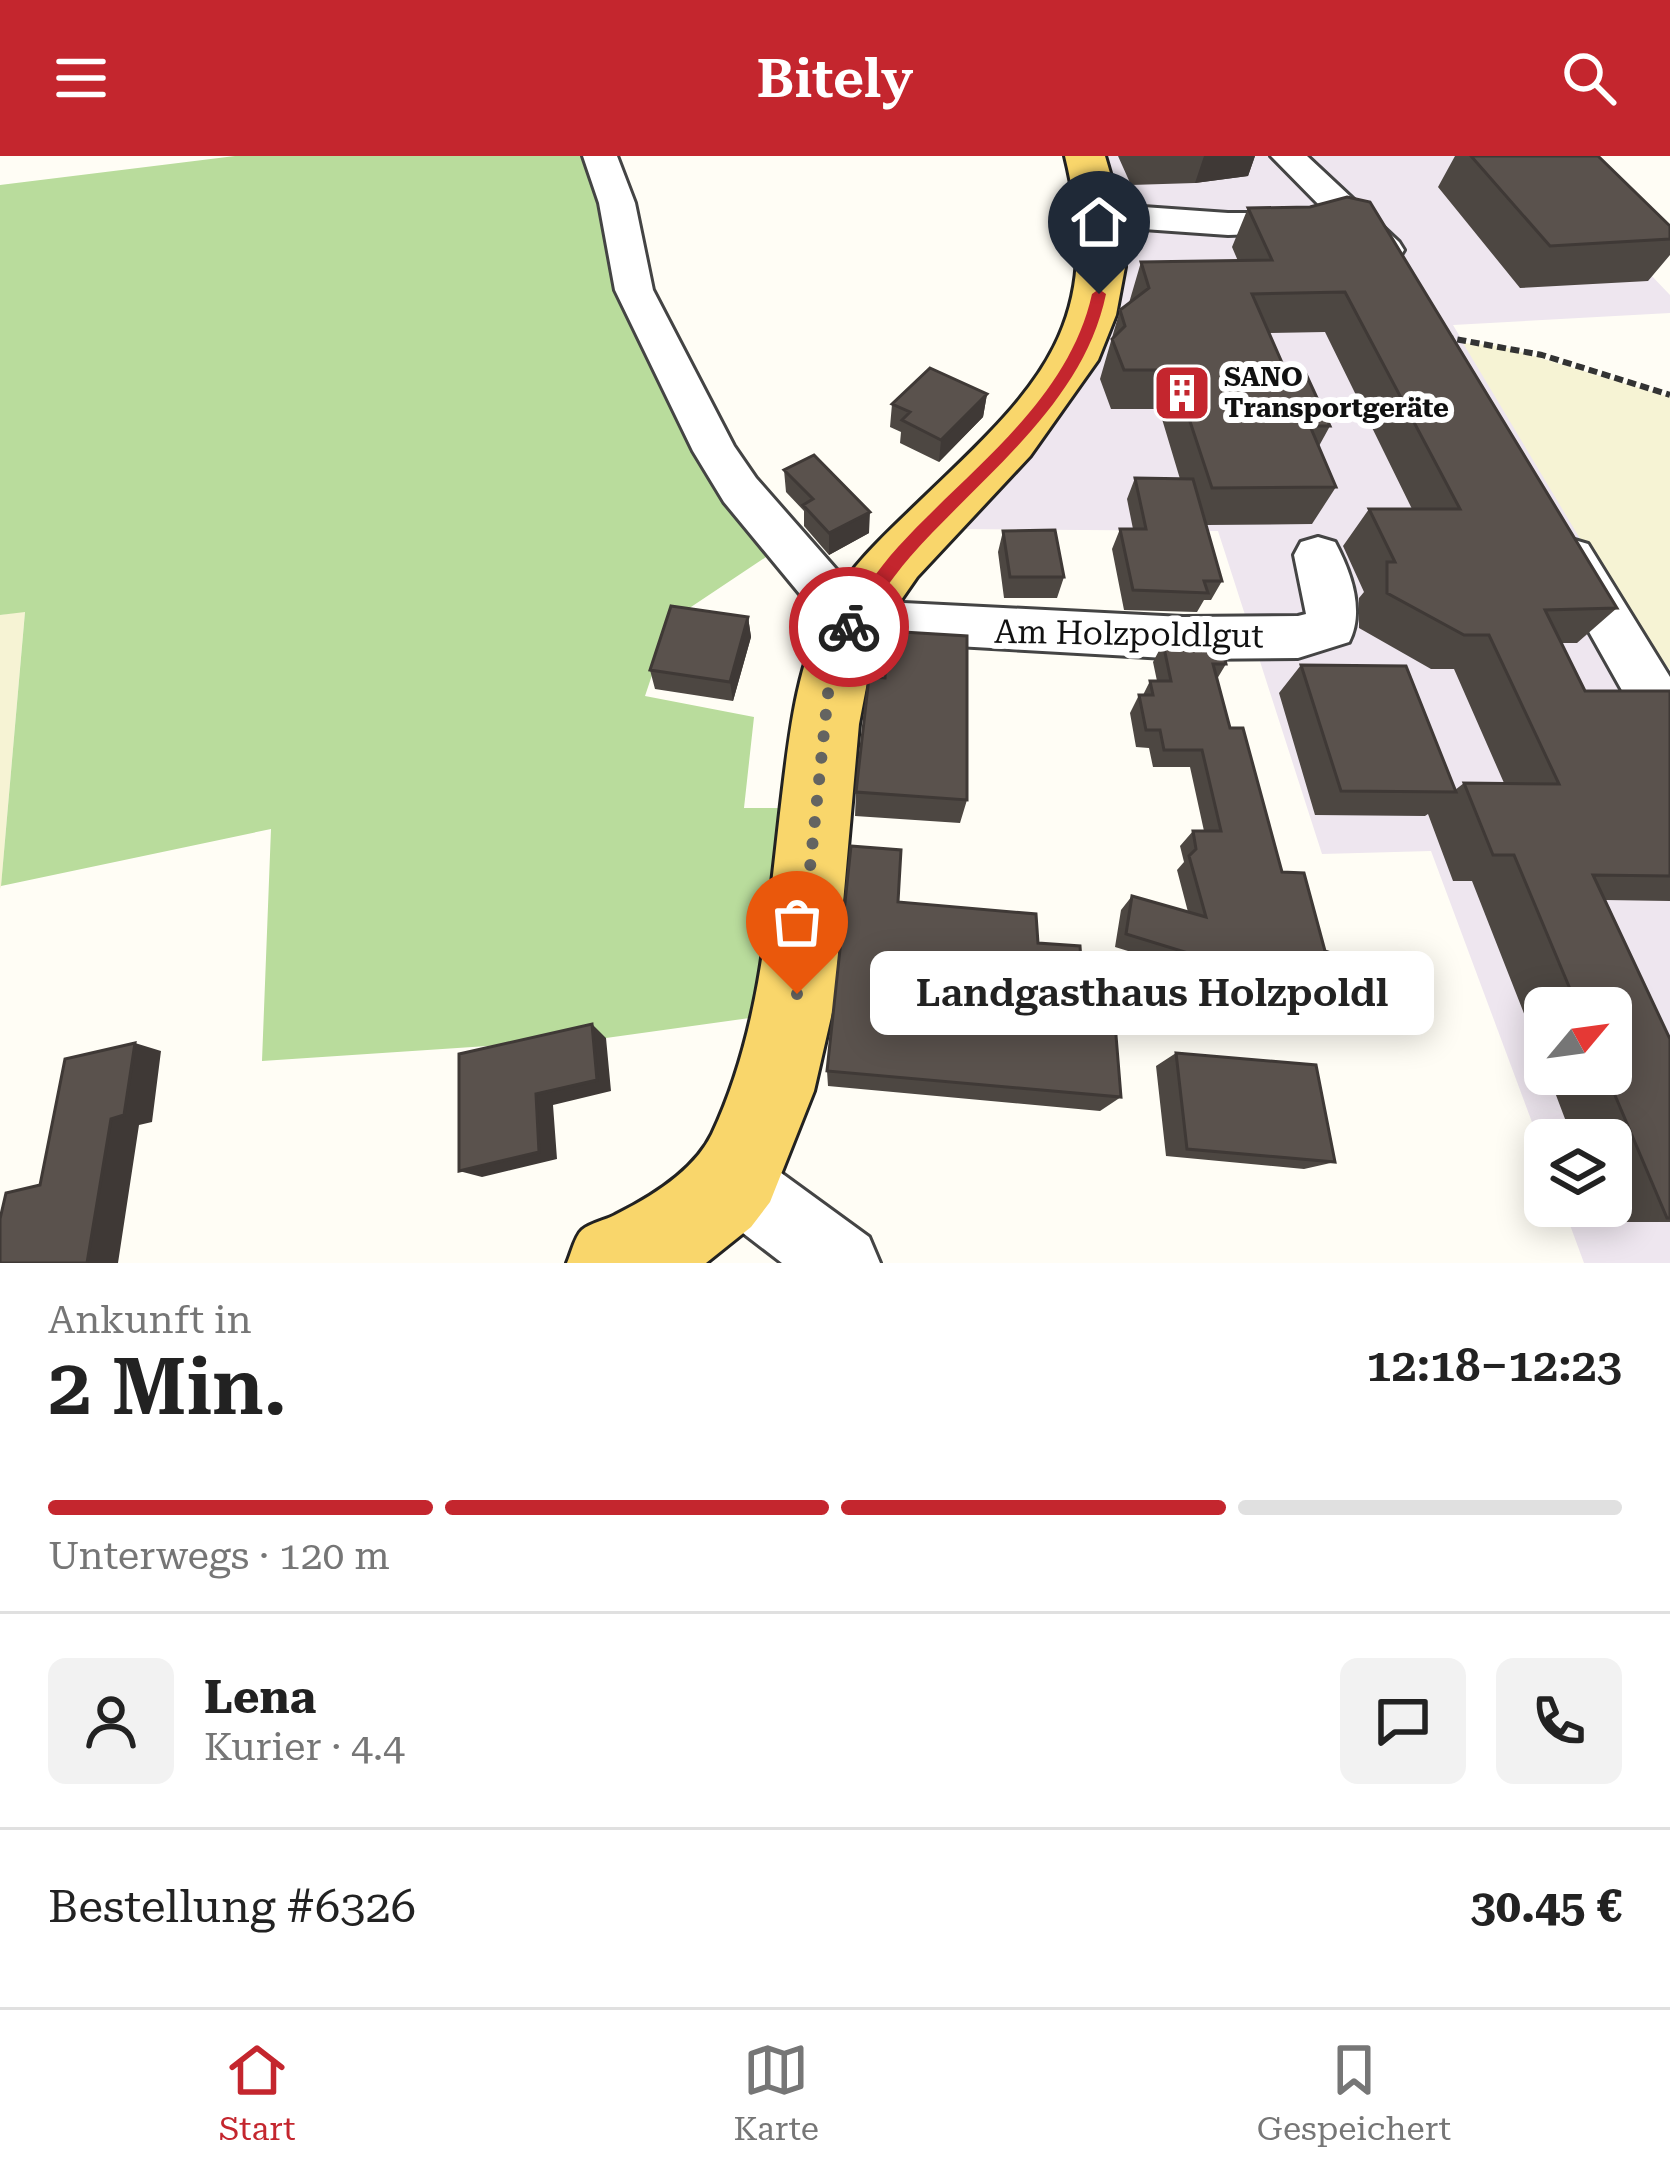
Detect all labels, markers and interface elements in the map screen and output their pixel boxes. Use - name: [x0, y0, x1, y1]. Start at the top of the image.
- icon: menu: [48, 45, 114, 111]
- icon: search: [1556, 45, 1622, 111]
- text: Bitely: [757, 47, 913, 110]
- pin: [1048, 171, 1150, 294]
- icon: home: [1066, 189, 1132, 255]
- place label: SANO Transportgeräte: [1224, 361, 1449, 424]
- building icon: SANO Transportgeräte: [1151, 362, 1213, 424]
- courier: [789, 567, 909, 687]
- icon: bike: [816, 594, 882, 660]
- street label: Am Holzpoldlgut: [994, 612, 1264, 655]
- pin: [746, 871, 848, 994]
- icon: bag: [764, 889, 830, 955]
- callout: Landgasthaus Holzpoldl: [869, 952, 1433, 1036]
- text: Landgasthaus Holzpoldl: [916, 970, 1388, 1016]
- north arrow: [1524, 987, 1632, 1095]
- map controls: [1524, 987, 1632, 1227]
- button: layers: [1524, 1119, 1632, 1227]
- text: Ankunft in: [48, 1297, 252, 1343]
- text: 12:18–12:23: [1366, 1339, 1622, 1392]
- text: 2 Min.: [48, 1342, 287, 1433]
- text: Unterwegs · 120 m: [48, 1533, 390, 1579]
- button: person: [48, 1658, 174, 1784]
- button: chat: [1340, 1658, 1466, 1784]
- button: phone: [1496, 1658, 1622, 1784]
- text: Lena: [204, 1671, 316, 1724]
- text: Kurier · 4.4: [204, 1724, 405, 1770]
- text: Bestellung #6326: [48, 1880, 416, 1933]
- text: 30.45 €: [1470, 1880, 1622, 1933]
- tab: Start: [219, 2037, 296, 2148]
- tab: Karte: [733, 2037, 819, 2148]
- tab: Gespeichert: [1257, 2037, 1451, 2148]

